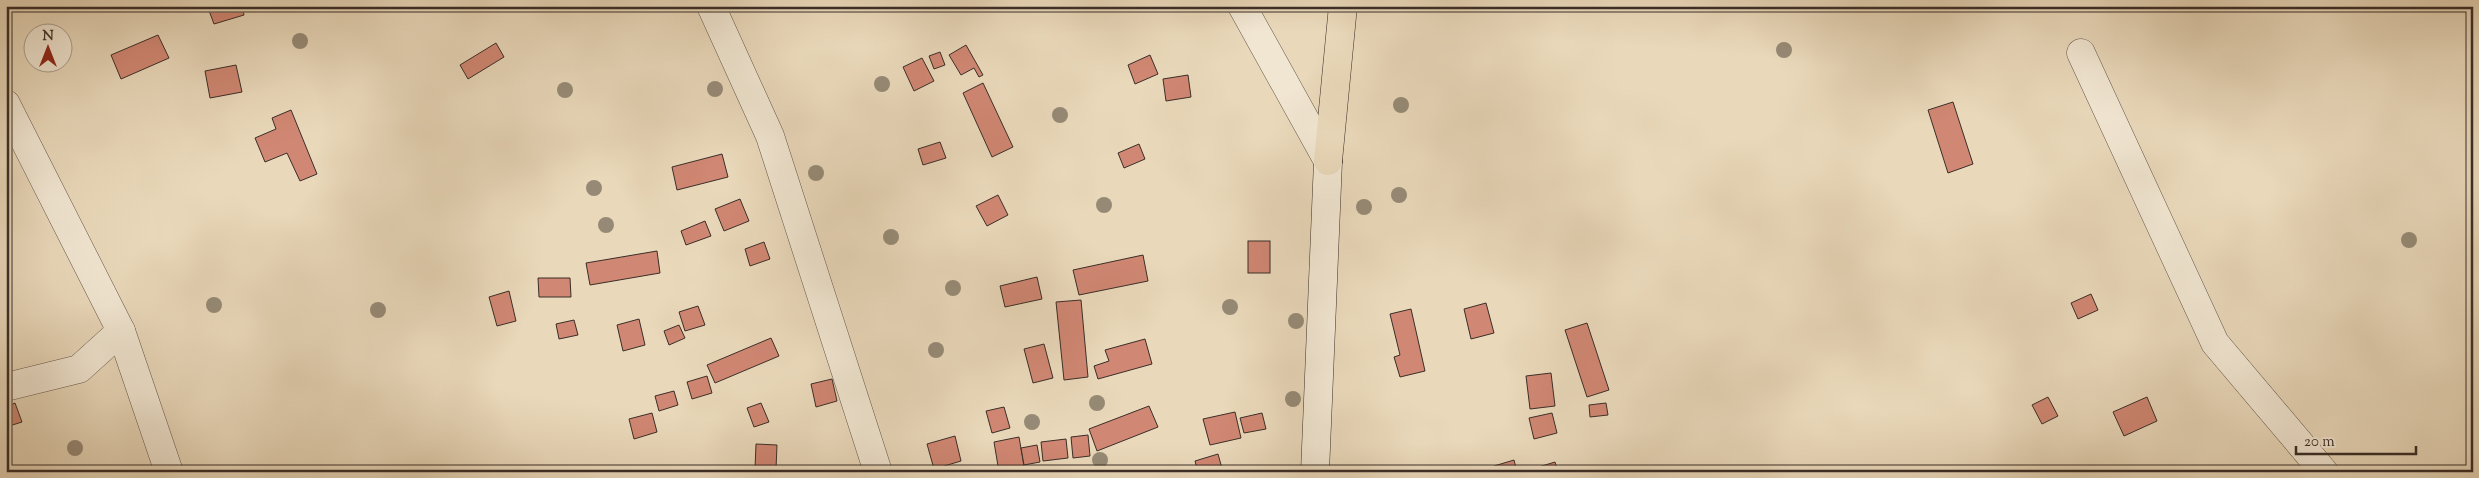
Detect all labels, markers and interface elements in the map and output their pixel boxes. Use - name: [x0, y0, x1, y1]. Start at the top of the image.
- north arrow: [22, 22, 72, 72]
- text: N: [42, 27, 54, 47]
- scale bar: [2296, 423, 2416, 455]
- text: 20 m: [2304, 432, 2335, 453]

